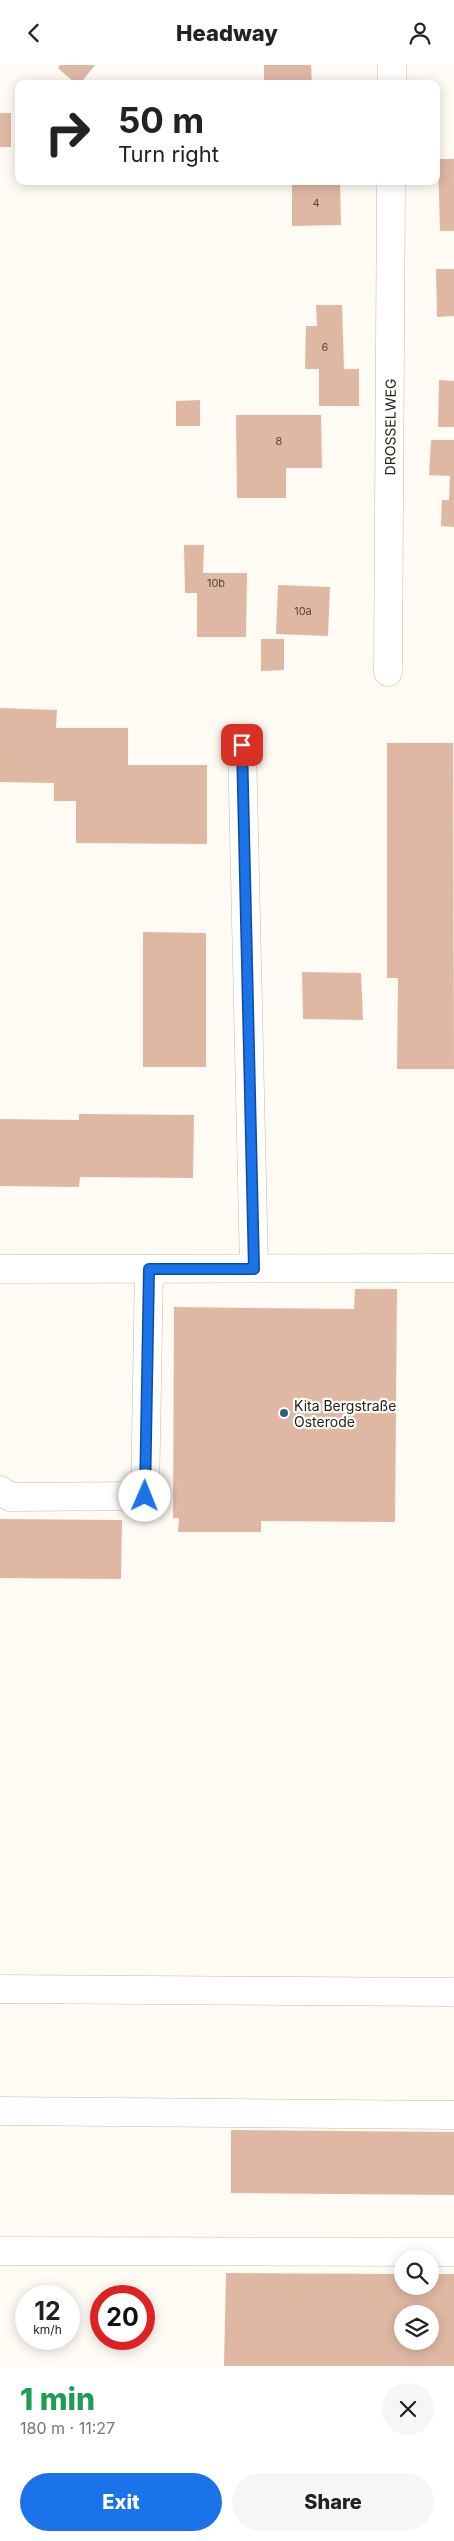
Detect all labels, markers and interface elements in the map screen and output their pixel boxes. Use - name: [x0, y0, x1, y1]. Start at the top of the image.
- icon: back: [20, 19, 48, 47]
- icon: person: [406, 19, 434, 47]
- text: Headway: [176, 20, 278, 46]
- text: 50 m: [118, 99, 204, 141]
- icon: right: [35, 100, 100, 165]
- text: Turn right: [118, 141, 219, 167]
- house number: 4: [312, 196, 320, 210]
- house number: 6: [322, 340, 329, 354]
- street label: DROSSELWEG: [381, 379, 398, 475]
- house number: 8: [276, 434, 283, 448]
- house number: 10b: [207, 576, 225, 590]
- house number: 10a: [294, 604, 312, 618]
- pin: [221, 724, 263, 766]
- icon: arrive: [228, 731, 256, 759]
- place label: Kita Bergstraße Osterode: [294, 1397, 396, 1430]
- marker: Kita Bergstraße Osterode: [278, 1407, 290, 1419]
- position arrow: [118, 1469, 170, 1521]
- map controls: [394, 2250, 439, 2350]
- button: search: [394, 2250, 439, 2295]
- speed limit sign: 20: [90, 2285, 155, 2350]
- text: 12: [34, 2296, 61, 2326]
- button: layers: [394, 2305, 439, 2350]
- text: km/h: [33, 2322, 62, 2337]
- text: 1 min: [20, 2381, 95, 2417]
- button: close: [382, 2383, 434, 2435]
- text: 180 m · 11:27: [20, 2418, 115, 2438]
- button: Exit: [20, 2473, 222, 2531]
- button: Share: [232, 2473, 434, 2531]

